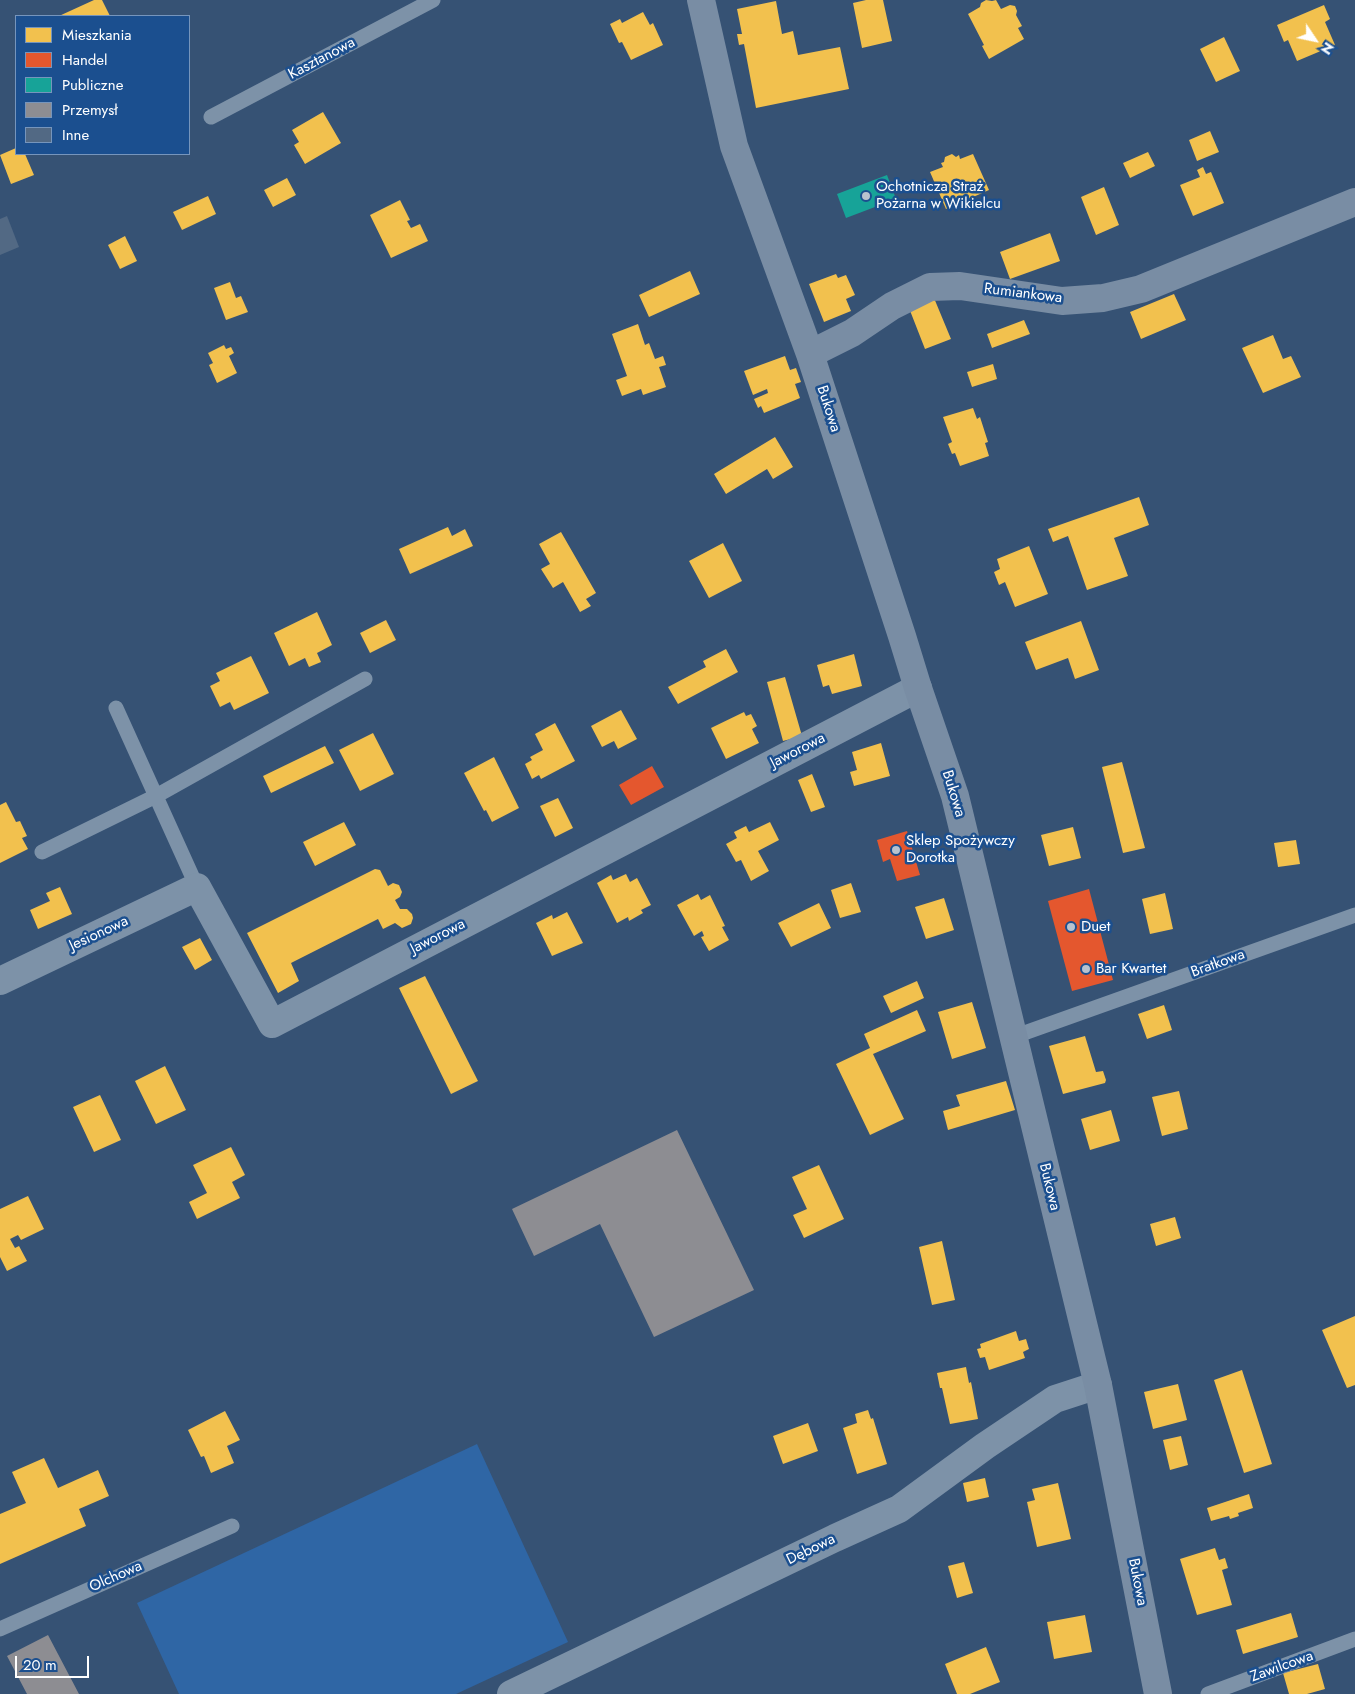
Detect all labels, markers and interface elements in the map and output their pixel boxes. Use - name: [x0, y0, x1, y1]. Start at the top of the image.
- legend: [15, 15, 190, 155]
- north arrow: [1290, 15, 1340, 65]
- text: Mieszkania: [62, 24, 132, 46]
- street label: Kasztanowa: [286, 34, 358, 84]
- text: N: [1316, 38, 1339, 59]
- text: Handel: [62, 49, 108, 71]
- text: Publiczne: [62, 74, 123, 96]
- text: Przemysł: [62, 99, 118, 121]
- text: Inne: [62, 124, 89, 146]
- place label: Ochotnicza Straż Pożarna w Wikielcu: [876, 178, 1001, 213]
- marker: Ochotnicza Straż Pożarna w Wikielcu: [860, 190, 872, 202]
- street label: Rumiankowa: [983, 280, 1063, 308]
- street label: Bukowa: [812, 383, 844, 435]
- street label: Jaworowa: [768, 730, 828, 772]
- street label: Bukowa: [937, 768, 969, 820]
- place label: Sklep Spożywczy Dorotka: [906, 832, 1015, 867]
- marker: Sklep Spożywczy Dorotka: [890, 844, 902, 856]
- street label: Jesionowa: [67, 913, 131, 955]
- street label: Jaworowa: [408, 916, 468, 958]
- place label: Duet: [1081, 918, 1110, 936]
- marker: Duet: [1065, 921, 1077, 933]
- street label: Bratkowa: [1189, 946, 1247, 982]
- place label: Bar Kwartet: [1096, 960, 1166, 978]
- marker: Bar Kwartet: [1080, 963, 1092, 975]
- street label: Bukowa: [1034, 1162, 1064, 1212]
- street label: Dębowa: [784, 1531, 838, 1569]
- street label: Olchowa: [87, 1557, 145, 1597]
- street label: Bukowa: [1124, 1557, 1150, 1607]
- scale bar: [18, 1646, 91, 1678]
- street label: Zawilcowa: [1248, 1647, 1316, 1687]
- text: 20 m: [23, 1654, 57, 1676]

